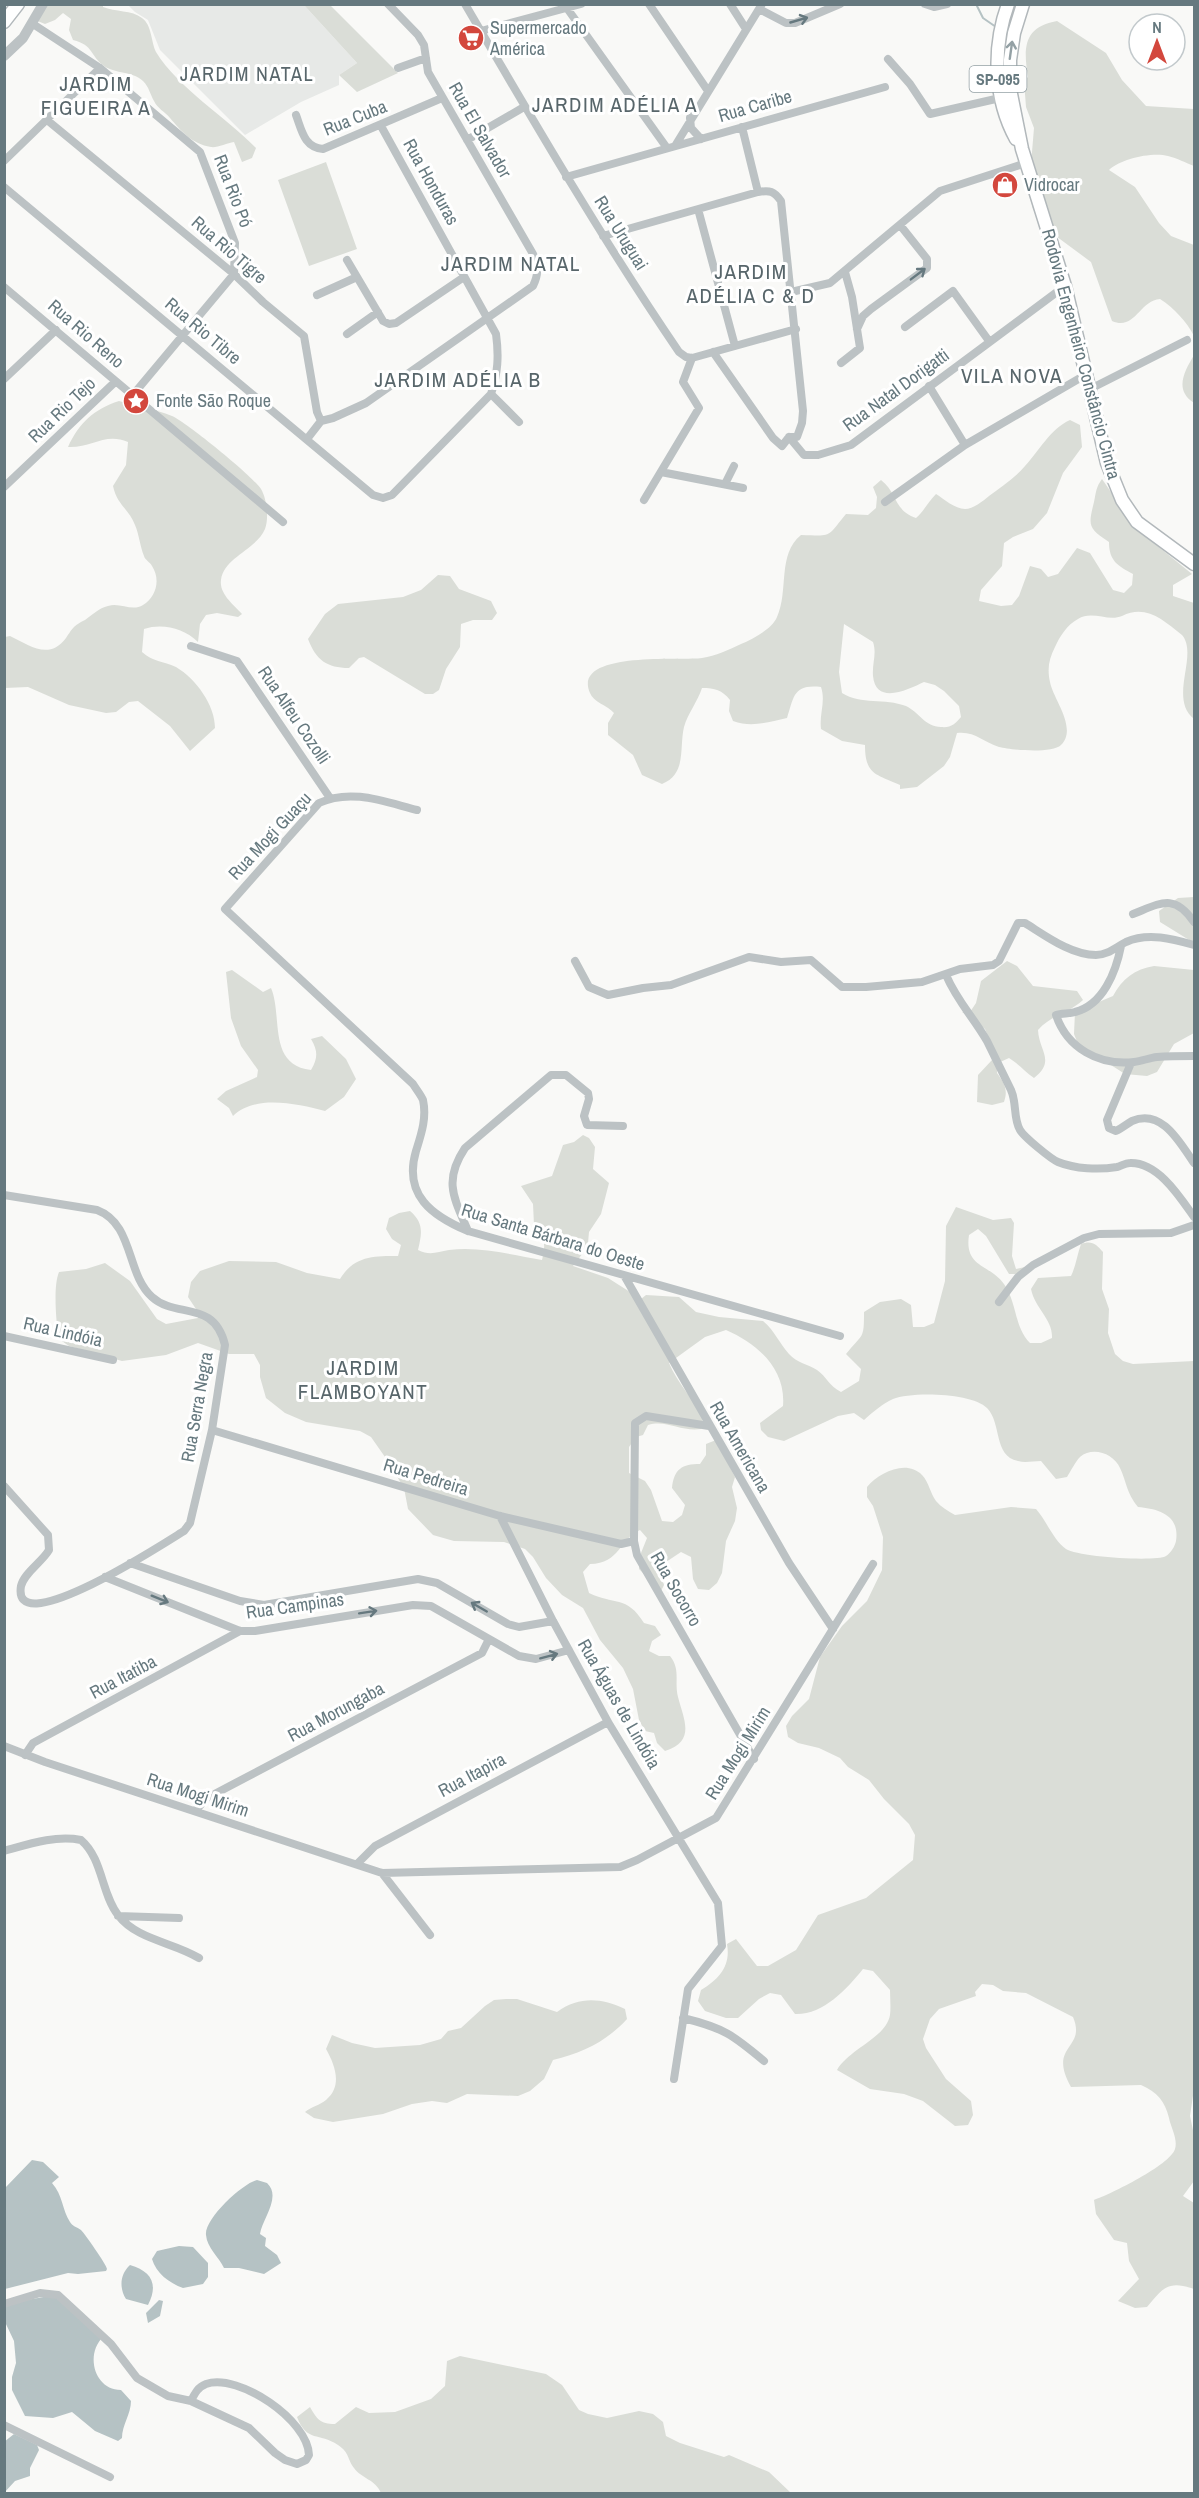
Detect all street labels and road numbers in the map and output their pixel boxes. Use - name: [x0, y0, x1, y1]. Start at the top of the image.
- road number: SP-095: [970, 66, 1026, 92]
- street label: Rua El Salvador: [443, 77, 518, 182]
- street label: Rua Caribe: [715, 83, 795, 128]
- street label: Rua Cuba: [319, 93, 390, 142]
- street label: Rua Honduras: [397, 134, 465, 229]
- street label: Rua Rio Pó: [208, 151, 259, 231]
- street label: Rua Uruguai: [589, 191, 654, 275]
- street label: Rua Rio Tigre: [186, 210, 272, 289]
- street label: Rodovia Engenheiro Constâncio Cintra: [1036, 226, 1127, 482]
- street label: Rua Rio Tibre: [160, 291, 247, 370]
- street label: Rua Rio Reno: [43, 294, 130, 374]
- street label: Rua Natal Dorigatti: [837, 342, 954, 437]
- street label: Rua Rio Tejo: [22, 371, 101, 448]
- street label: Rua Alfeu Cozolli: [252, 661, 336, 769]
- street label: Rua Mogi Guaçu: [222, 786, 317, 885]
- street label: Rua Santa Bárbara do Oeste: [458, 1197, 648, 1276]
- street label: Rua Lindóia: [21, 1310, 105, 1353]
- street label: Rua Serra Negra: [175, 1350, 219, 1464]
- street label: Rua Americana: [704, 1396, 777, 1497]
- street label: Rua Pedreira: [381, 1452, 472, 1501]
- street label: Rua Socorro: [645, 1547, 708, 1631]
- street label: Rua Campinas: [244, 1586, 345, 1625]
- street label: Rua Águas de Lindóia: [572, 1634, 667, 1773]
- street label: Rua Itatiba: [85, 1649, 161, 1705]
- street label: Rua Morungaba: [283, 1676, 388, 1747]
- street label: Rua Mogi Mirim: [699, 1701, 776, 1804]
- street label: Rua Itapira: [434, 1746, 510, 1803]
- street label: Rua Mogi Mirim: [144, 1766, 252, 1823]

